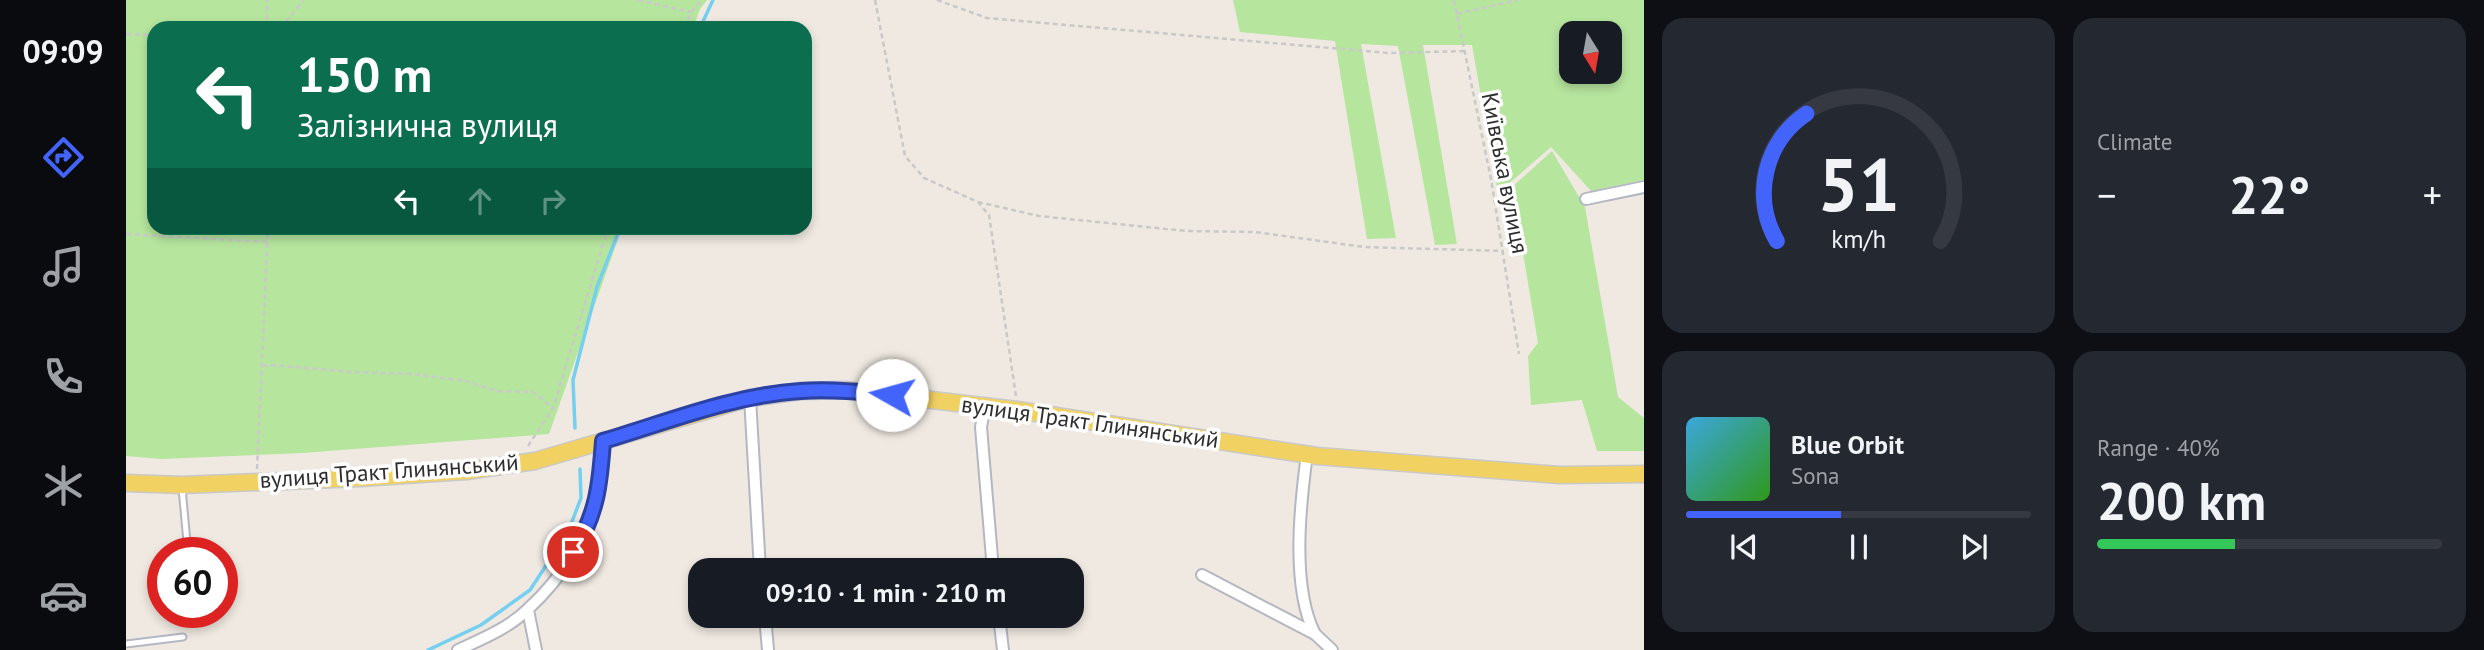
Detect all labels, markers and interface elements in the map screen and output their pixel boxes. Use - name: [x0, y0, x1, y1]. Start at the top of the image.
- north arrow: [1559, 21, 1622, 84]
- map controls: [1559, 21, 1622, 84]
- text: 09:09: [22, 30, 104, 72]
- text: 150 m: [297, 42, 432, 106]
- icon: left: [182, 49, 273, 140]
- street label: Київська вулиця: [1476, 90, 1535, 256]
- text: Залізнична вулиця: [297, 104, 558, 146]
- text: Climate: [2097, 127, 2172, 156]
- icon: directions: [39, 133, 88, 182]
- text: 51: [1817, 138, 1900, 232]
- text: 22°: [2229, 161, 2310, 228]
- text: −: [2097, 170, 2116, 219]
- text: +: [2423, 170, 2442, 219]
- icon: left: [388, 182, 426, 220]
- icon: ahead: [461, 182, 499, 220]
- icon: right: [534, 182, 572, 220]
- text: km/h: [1831, 223, 1886, 255]
- icon: music: [39, 242, 88, 291]
- icon: phone: [39, 352, 88, 401]
- position arrow: [855, 358, 929, 432]
- street label: вулиця Тракт Глинянський: [960, 389, 1221, 454]
- text: Blue Orbit: [1791, 428, 1904, 461]
- text: Range · 40%: [2097, 433, 2220, 462]
- street label: вулиця Тракт Глинянський: [259, 447, 519, 494]
- icon: climate: [39, 461, 88, 510]
- text: Sona: [1791, 461, 1840, 490]
- text: 200 km: [2097, 467, 2266, 534]
- pin: [543, 522, 603, 582]
- icon: previous: [1725, 528, 1763, 566]
- icon: pause: [1840, 528, 1878, 566]
- icon: next: [1955, 528, 1993, 566]
- icon: arrive: [554, 533, 592, 571]
- speed limit sign: 60: [147, 537, 238, 628]
- icon: car: [39, 571, 88, 620]
- text: 09:10 · 1 min · 210 m: [766, 576, 1006, 609]

